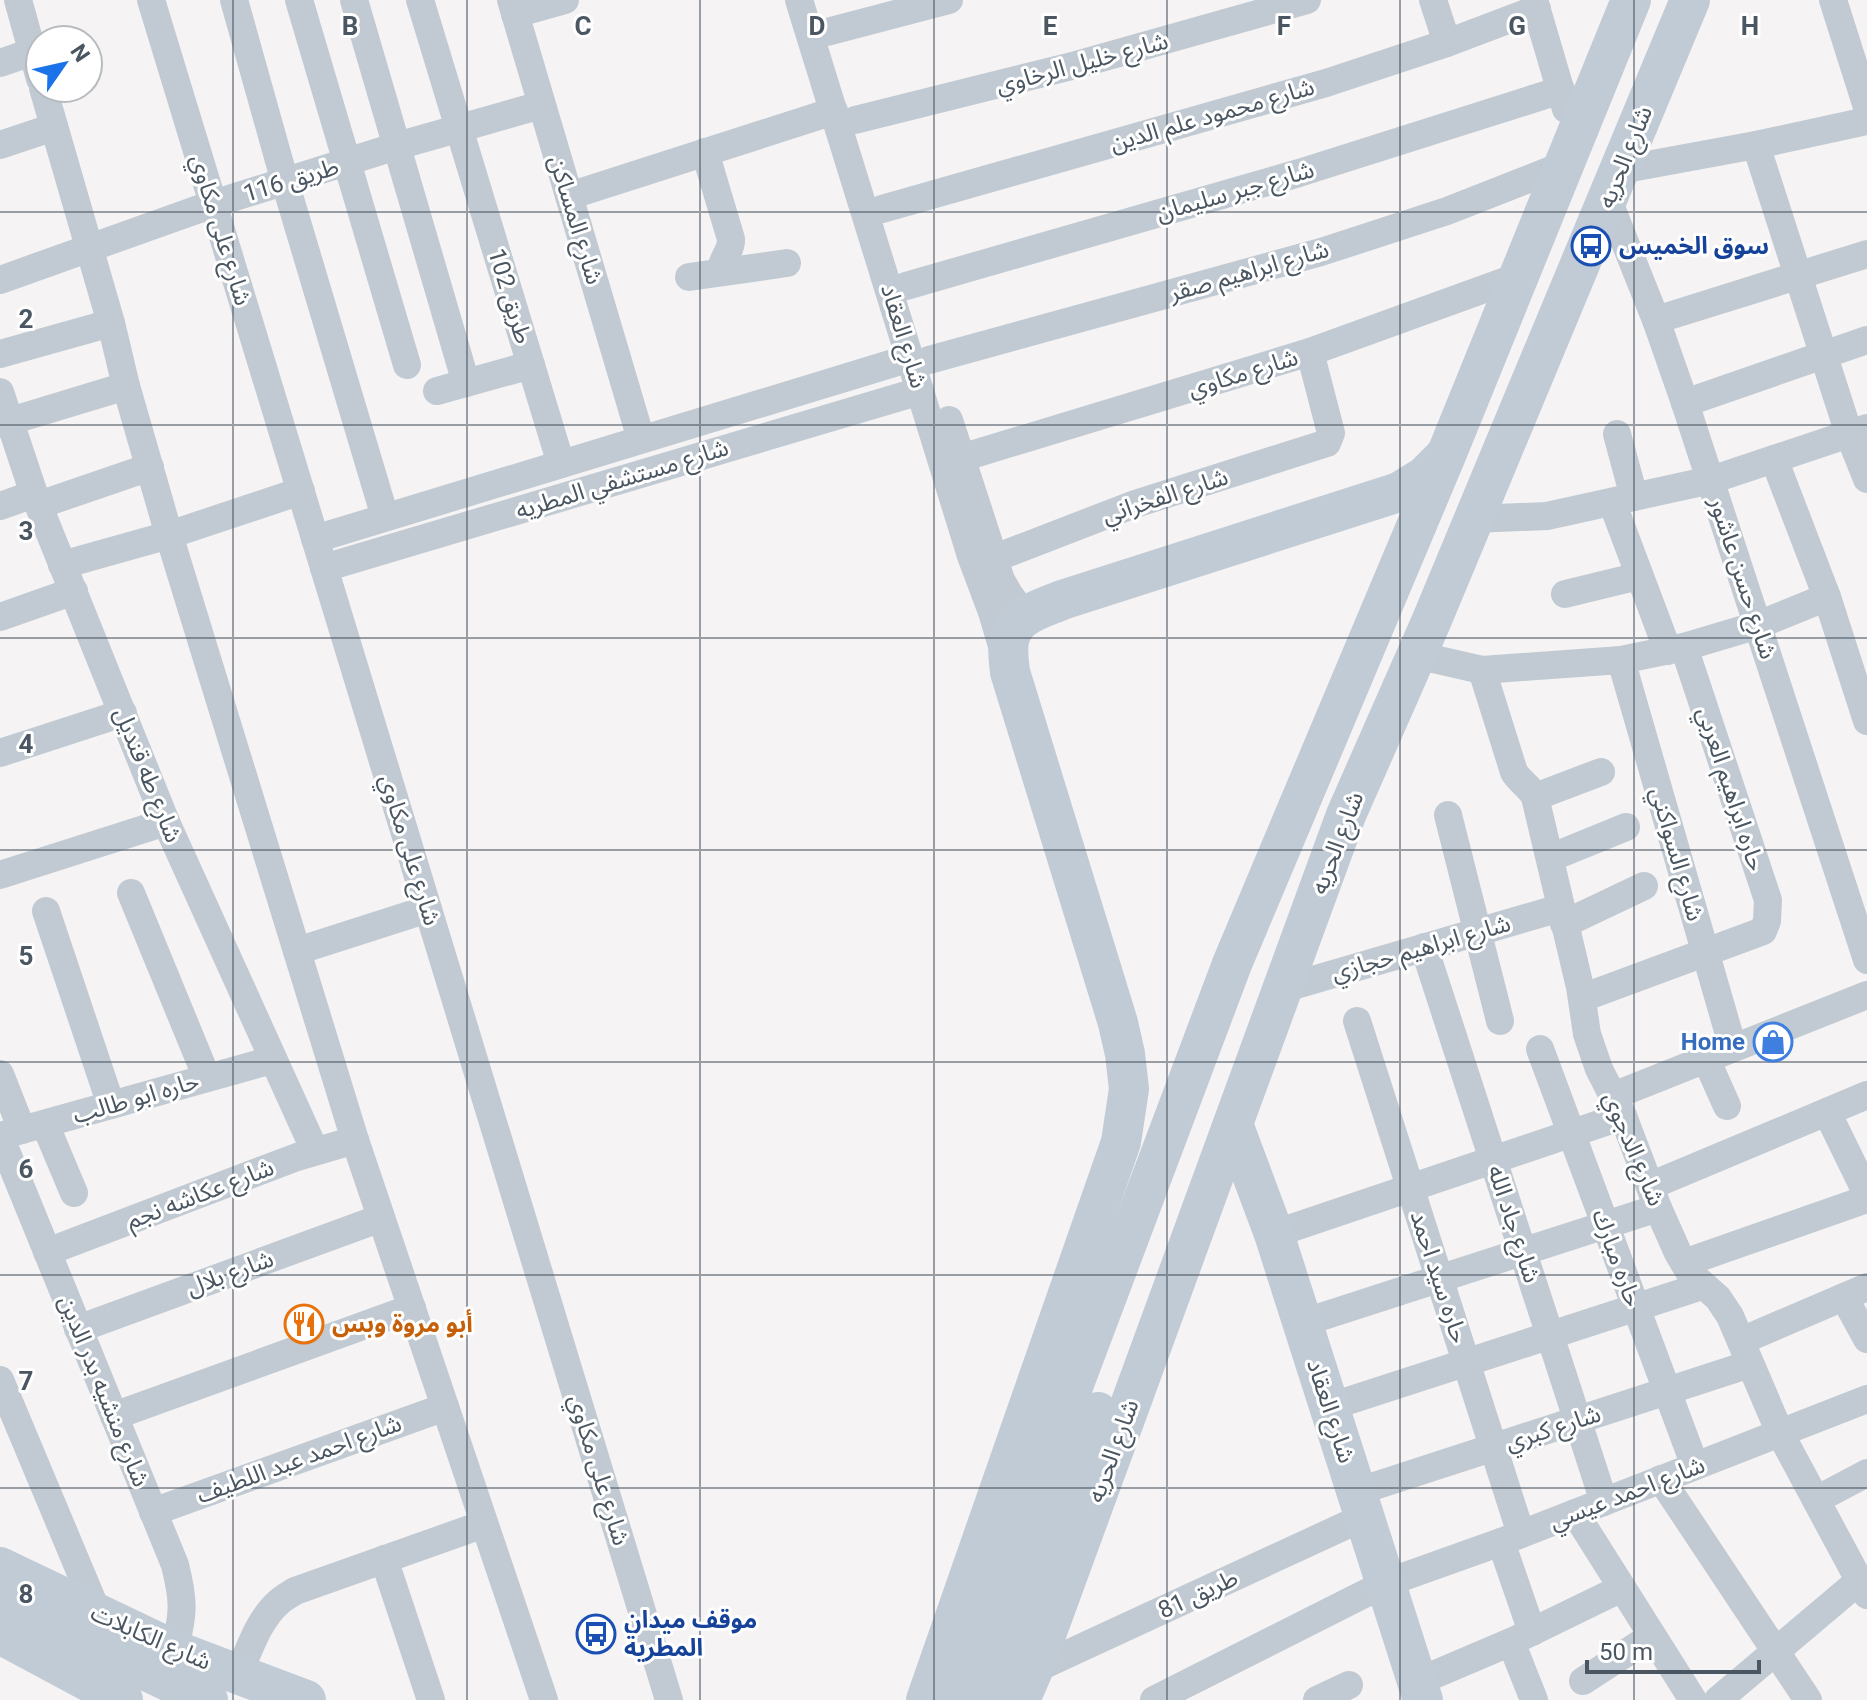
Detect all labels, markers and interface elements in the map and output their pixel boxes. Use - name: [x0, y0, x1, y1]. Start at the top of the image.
- text: B: [342, 11, 358, 41]
- text: C: [574, 11, 592, 41]
- text: D: [809, 11, 825, 41]
- text: E: [1043, 11, 1058, 41]
- text: F: [1277, 11, 1291, 41]
- text: G: [1508, 11, 1526, 41]
- text: H: [1741, 11, 1759, 41]
- north arrow: [24, 24, 104, 104]
- street label: شارع خليل الرخاوي: [993, 27, 1172, 104]
- text: N: [65, 40, 95, 67]
- street label: شارع محمود علم الدين: [1107, 72, 1318, 160]
- street label: شارع الحريه: [1592, 102, 1661, 213]
- street label: شارع على مكاوي: [180, 151, 257, 310]
- street label: طريق 116: [240, 152, 342, 209]
- street label: شارع المساكن: [540, 152, 609, 289]
- street label: شارع جبر سليمان: [1153, 155, 1318, 230]
- bus stop icon: سوق الخميس: [1570, 225, 1612, 267]
- place label: سوق الخميس: [1619, 232, 1769, 260]
- street label: شارع ابراهيم صقر: [1165, 235, 1333, 310]
- street label: طريق 102: [481, 245, 538, 347]
- street label: شارع العقاد: [872, 281, 933, 392]
- text: 2: [19, 304, 33, 334]
- street label: شارع مكاوي: [1185, 343, 1303, 407]
- street label: شارع مستشفي المطريه: [512, 433, 733, 529]
- street label: شارع الفخراني: [1099, 463, 1233, 534]
- street label: شارع حسن عاشور: [1700, 492, 1782, 663]
- text: 3: [19, 516, 33, 546]
- street label: شارع طه قنديل: [105, 703, 188, 848]
- street label: حاره ابراهيم العربي: [1687, 703, 1771, 876]
- text: 4: [19, 729, 34, 759]
- street label: شارع على مكاوي: [369, 771, 446, 930]
- street label: شارع السواكني: [1640, 784, 1709, 925]
- street label: شارع الحريه: [1305, 788, 1372, 899]
- street label: شارع ابراهيم حجازي: [1328, 909, 1515, 991]
- text: 5: [19, 941, 33, 971]
- shop icon: Home: [1752, 1021, 1794, 1063]
- place label: Home: [1681, 1028, 1745, 1056]
- street label: حاره ابو طالب: [70, 1067, 202, 1129]
- street label: شارع الدجوي: [1593, 1088, 1671, 1212]
- street label: شارع عكاشه نجم: [122, 1153, 279, 1238]
- text: 6: [19, 1154, 34, 1184]
- street label: شارع جاد الله: [1479, 1162, 1546, 1287]
- street label: حاره مبارك: [1586, 1205, 1648, 1311]
- street label: حاره سيد احمد: [1404, 1207, 1474, 1347]
- street label: شارع بلال: [183, 1244, 278, 1304]
- street label: شارع منشيه بدر الدين: [50, 1291, 155, 1492]
- restaurant icon: أبو مروة وبس: [283, 1303, 325, 1345]
- place label: أبو مروة وبس: [332, 1309, 473, 1338]
- street label: شارع العقاد: [1298, 1356, 1361, 1467]
- text: 7: [19, 1366, 33, 1396]
- street label: شارع على مكاوي: [558, 1391, 635, 1550]
- street label: شارع الحريه: [1081, 1396, 1147, 1507]
- street label: شارع كبري: [1502, 1399, 1606, 1461]
- street label: شارع احمد عبد اللطيف: [193, 1409, 406, 1512]
- street label: شارع احمد عيسي: [1545, 1450, 1710, 1540]
- street label: طريق 81: [1154, 1563, 1243, 1625]
- text: 8: [19, 1579, 33, 1609]
- street label: شارع الكابلات: [85, 1598, 215, 1679]
- place label: موقف ميدان المطرية: [624, 1606, 757, 1662]
- bus stop icon: موقف ميدان المطرية: [575, 1613, 617, 1655]
- scale bar: [1587, 1624, 1759, 1674]
- text: 50 m: [1599, 1638, 1653, 1666]

